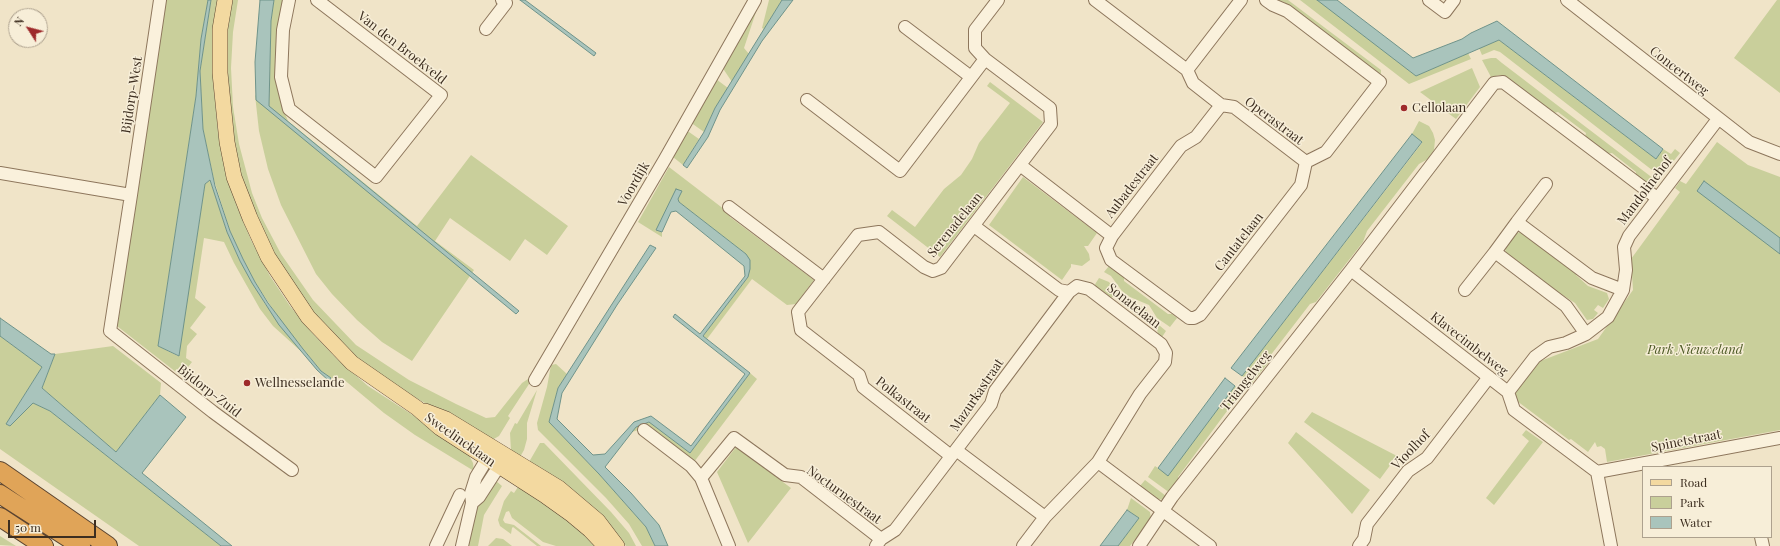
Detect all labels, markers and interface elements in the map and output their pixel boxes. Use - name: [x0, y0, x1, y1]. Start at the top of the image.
- north arrow: [8, 8, 48, 48]
- street label: Van den Broekveld: [355, 8, 449, 88]
- text: N: [10, 14, 27, 29]
- street label: Concertweg: [1646, 43, 1712, 99]
- street label: Bijdorp-West: [118, 55, 146, 135]
- street label: Operastraat: [1241, 94, 1307, 148]
- place label: Cellolaan: [1412, 100, 1466, 116]
- marker: Cellolaan: [1399, 103, 1409, 113]
- street label: Aubadestraat: [1102, 151, 1162, 221]
- street label: Mandolinehof: [1614, 154, 1676, 228]
- street label: Voordijk: [615, 159, 653, 209]
- street label: Serenadelaan: [924, 190, 986, 260]
- street label: Cantatelaan: [1211, 210, 1267, 274]
- street label: Sonatelaan: [1104, 280, 1164, 332]
- street label: Klavecimbelweg: [1427, 309, 1511, 379]
- park label: Park Nieuweland: [1647, 342, 1743, 358]
- street label: Triangelweg: [1218, 348, 1274, 414]
- street label: Mazurkastraat: [947, 356, 1007, 434]
- street label: Bijdorp-Zuid: [174, 361, 244, 421]
- street label: Polkastraat: [872, 374, 934, 426]
- place label: Wellnesselande: [255, 375, 345, 391]
- marker: Wellnesselande: [242, 378, 252, 388]
- street label: Sweelincklaan: [422, 410, 498, 470]
- street label: Vioolhof: [1389, 427, 1433, 473]
- street label: Spinetstraat: [1650, 427, 1722, 455]
- street label: Nocturnestraat: [804, 463, 884, 527]
- legend: [1642, 466, 1772, 538]
- text: Road: [1680, 474, 1707, 490]
- text: Park: [1680, 494, 1705, 510]
- scale bar: [10, 512, 98, 538]
- text: Water: [1680, 514, 1712, 530]
- text: 50 m: [15, 519, 41, 535]

